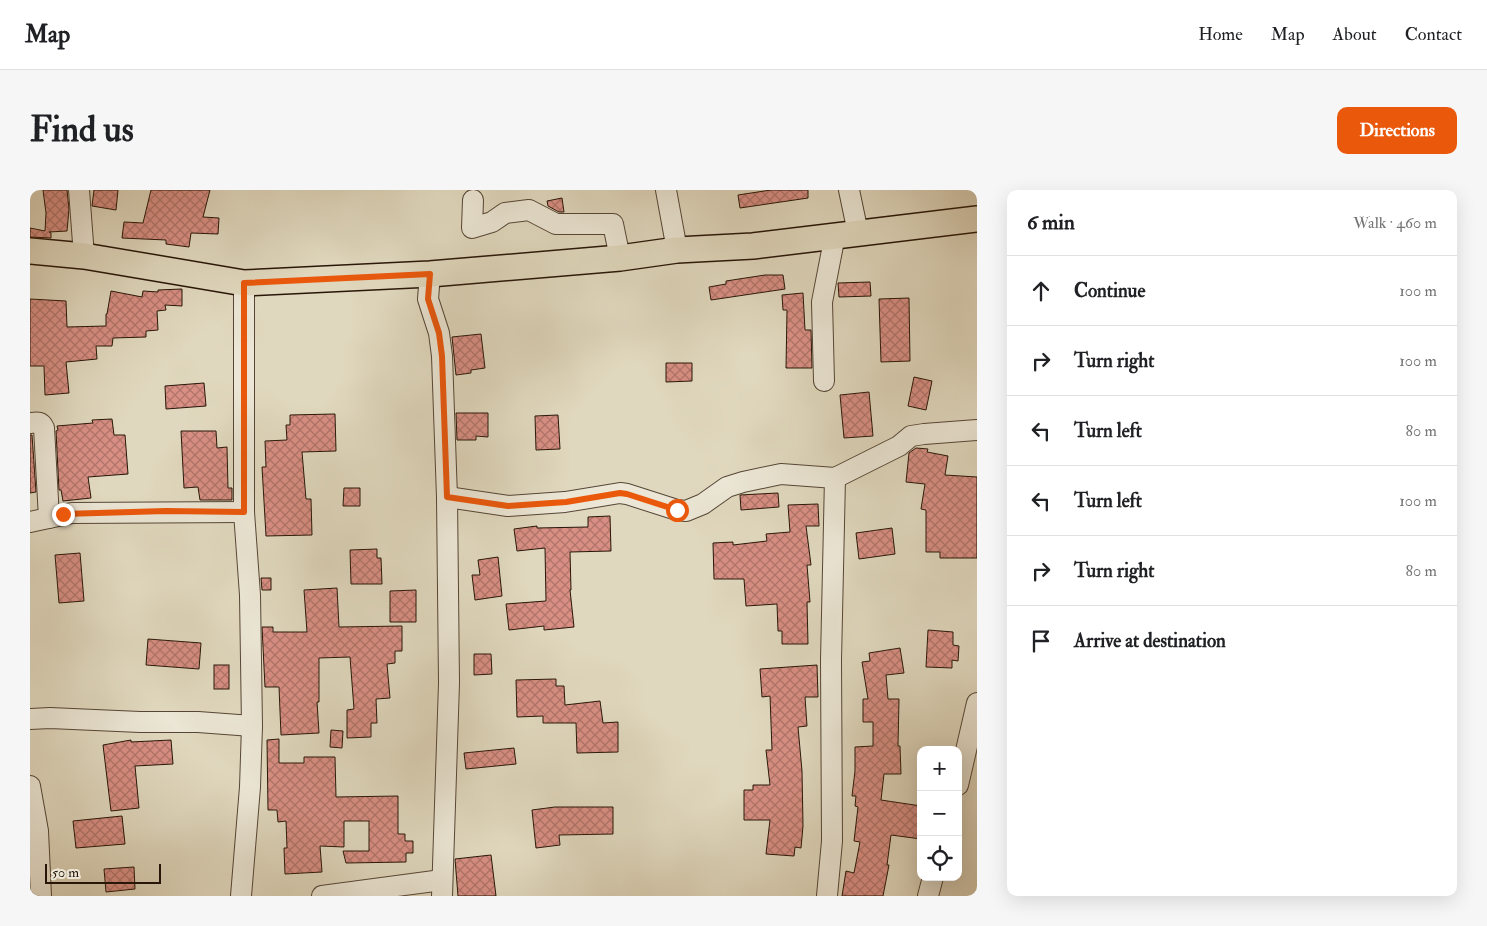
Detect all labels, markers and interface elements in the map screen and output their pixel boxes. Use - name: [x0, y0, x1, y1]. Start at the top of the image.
- text: Map: [25, 19, 70, 50]
- text: Home: [1198, 23, 1243, 46]
- text: Map: [1271, 23, 1305, 46]
- text: About: [1333, 23, 1377, 46]
- text: Contact: [1405, 23, 1462, 46]
- button: Directions: [1337, 107, 1457, 154]
- text: Find us: [30, 108, 134, 152]
- text: 6 min: [1027, 209, 1075, 236]
- text: Walk · 460 m: [1353, 213, 1437, 233]
- icon: ahead: [1027, 277, 1055, 305]
- text: Continue: [1074, 279, 1145, 303]
- text: 100 m: [1399, 281, 1437, 301]
- icon: right: [1027, 347, 1055, 375]
- text: Turn right: [1074, 349, 1154, 373]
- text: 100 m: [1399, 351, 1437, 371]
- icon: left: [1027, 417, 1055, 445]
- text: Turn left: [1074, 419, 1142, 443]
- text: 80 m: [1406, 421, 1437, 441]
- icon: left: [1027, 487, 1055, 515]
- text: Turn left: [1074, 489, 1142, 513]
- text: 100 m: [1399, 491, 1437, 511]
- route start: [666, 499, 689, 522]
- route end: [52, 503, 75, 526]
- icon: right: [1027, 557, 1055, 585]
- text: Turn right: [1074, 559, 1154, 583]
- text: 80 m: [1406, 561, 1437, 581]
- icon: arrive: [1027, 627, 1055, 655]
- text: Arrive at destination: [1074, 629, 1226, 653]
- map controls: [917, 746, 962, 881]
- button: +: [917, 746, 962, 791]
- button: −: [917, 791, 962, 836]
- button: locate: [917, 836, 962, 881]
- scale bar: [45, 861, 161, 884]
- text: 50 m: [52, 864, 79, 881]

